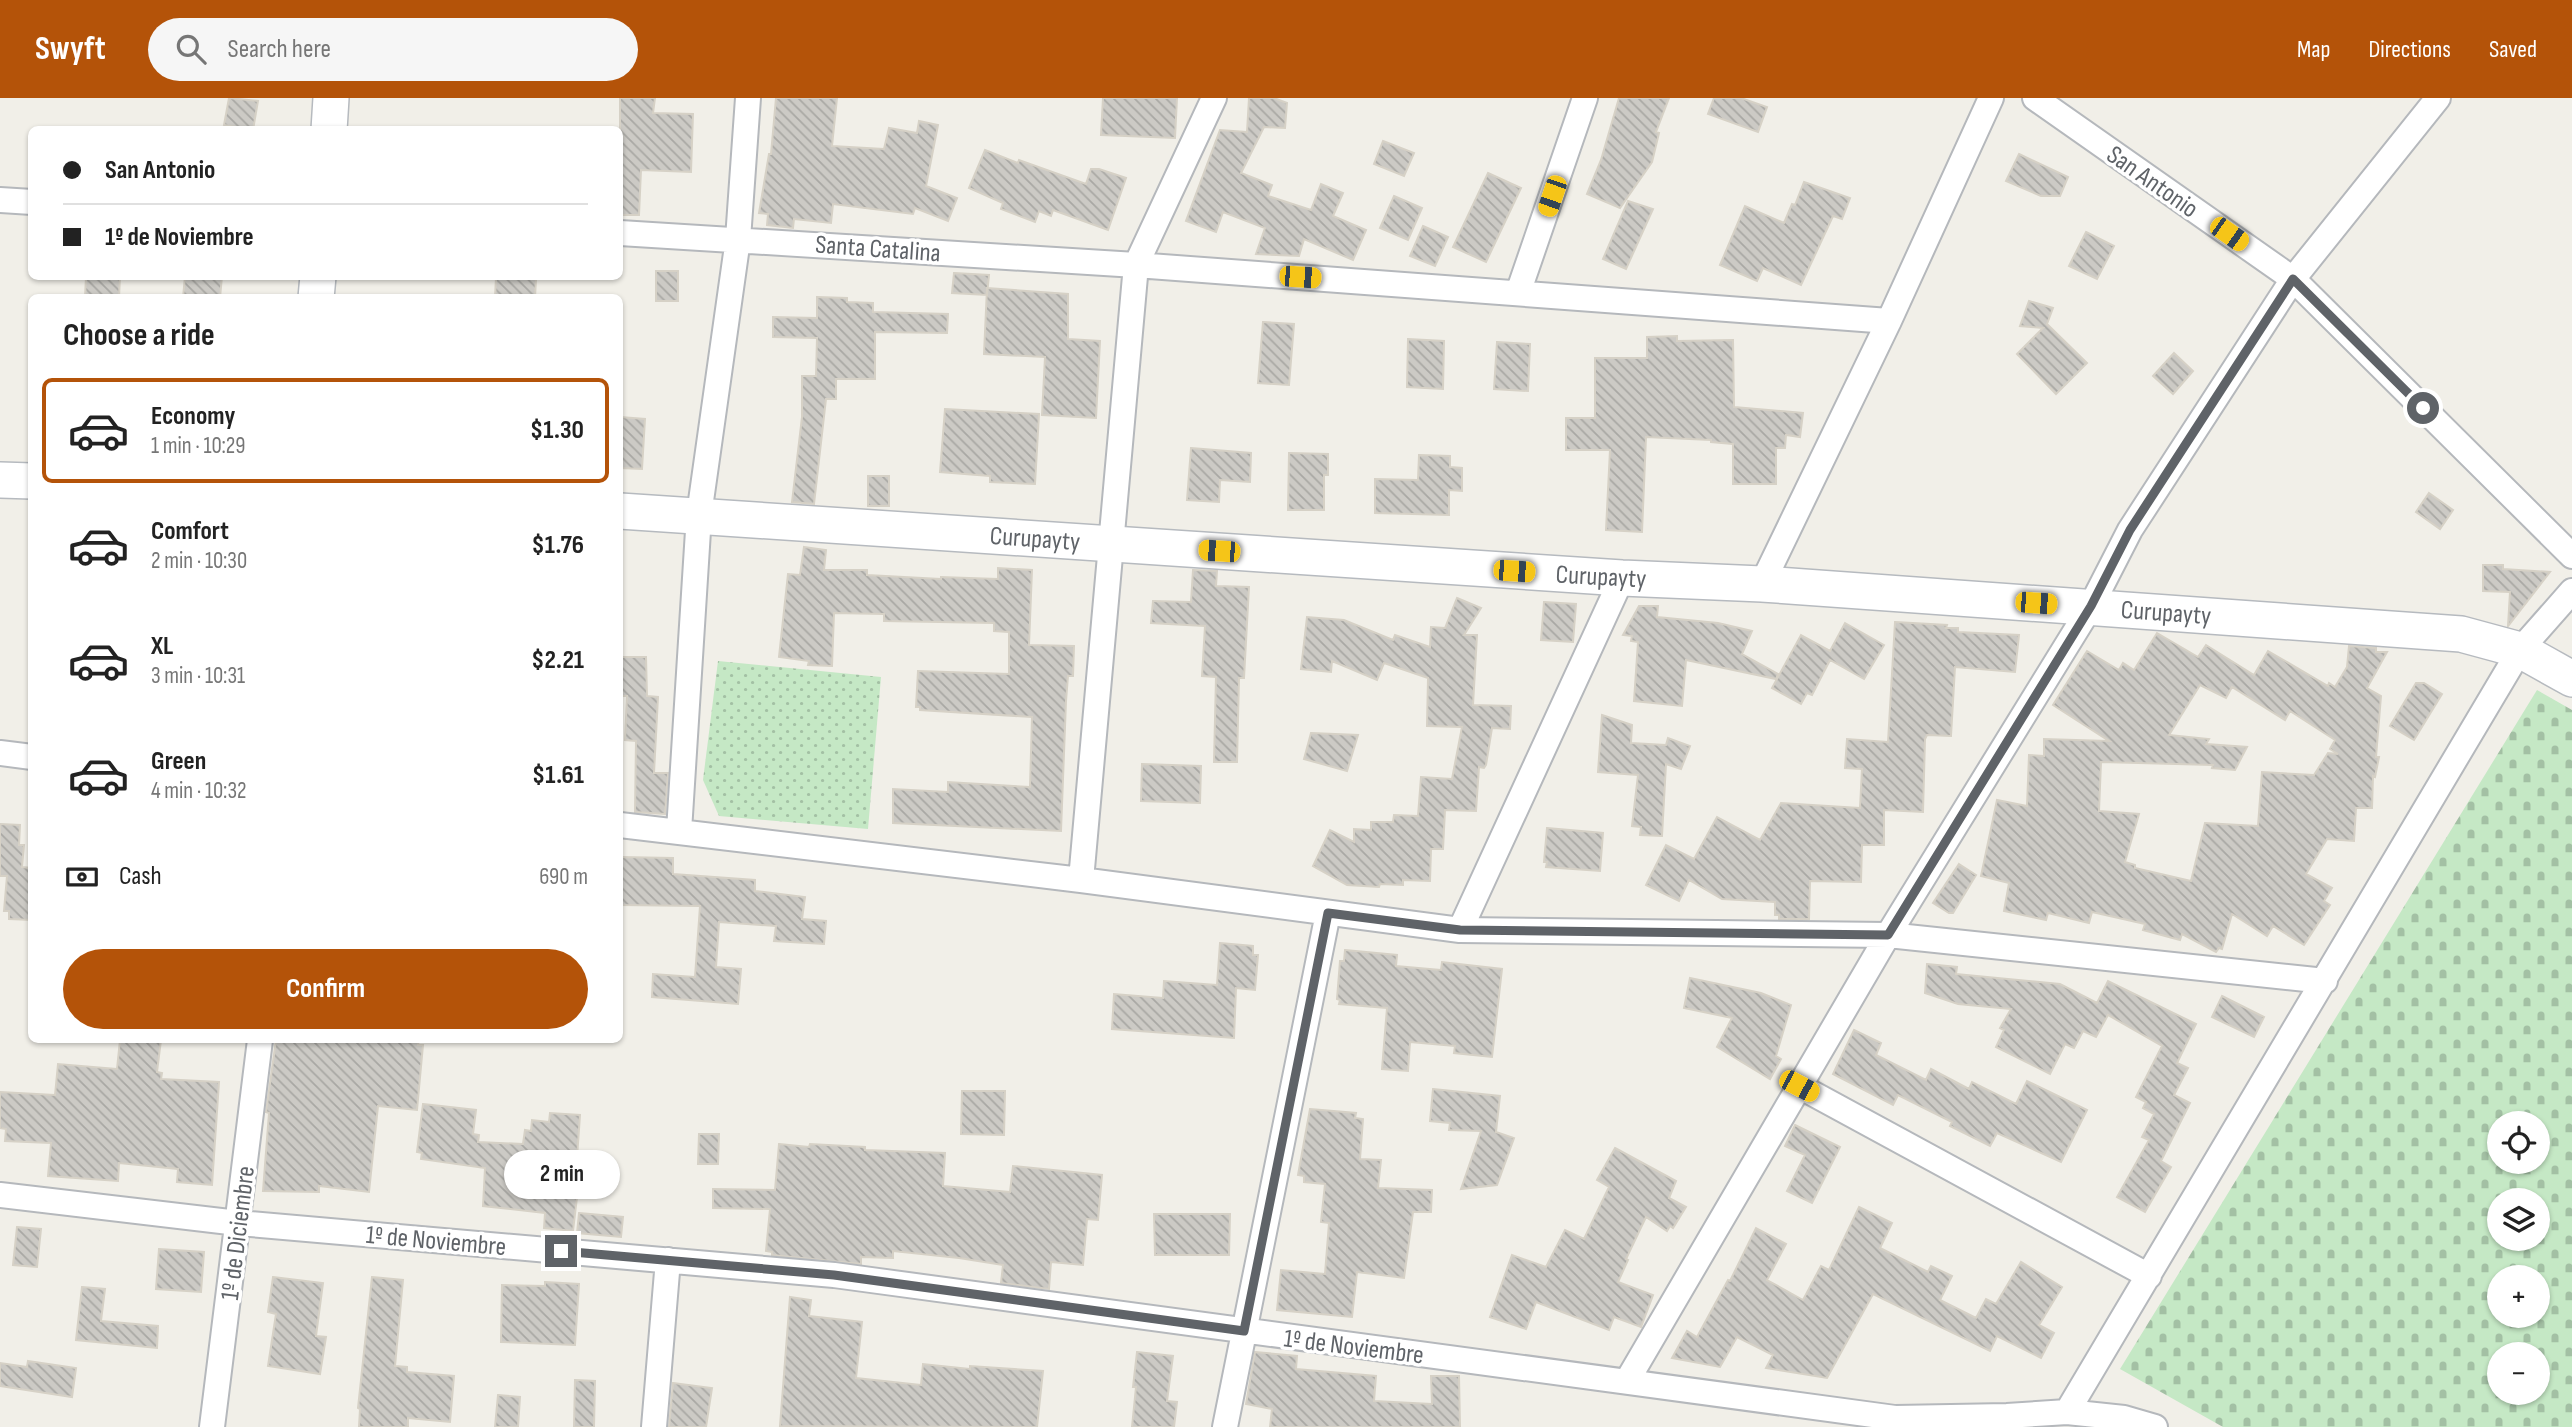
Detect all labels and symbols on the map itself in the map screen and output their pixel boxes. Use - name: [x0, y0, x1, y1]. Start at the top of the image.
- street label: San Antonio: [2100, 140, 2204, 225]
- car: [1536, 173, 1569, 219]
- car: [2206, 213, 2253, 255]
- street label: Santa Catalina: [814, 230, 942, 269]
- car: [1279, 265, 1322, 289]
- route start: [2407, 392, 2439, 424]
- street label: Curupayty: [989, 521, 1081, 558]
- car: [1198, 539, 1241, 563]
- car: [1493, 559, 1536, 583]
- street label: Curupayty: [1555, 560, 1647, 595]
- car: [2015, 591, 2058, 615]
- street label: Curupayty: [2120, 595, 2212, 632]
- car: [1776, 1067, 1823, 1105]
- callout: 2 min: [503, 1150, 619, 1198]
- street label: 1º de Diciembre: [215, 1164, 262, 1302]
- street label: 1º de Noviembre: [364, 1220, 507, 1263]
- route end: [545, 1235, 577, 1267]
- street label: 1º de Noviembre: [1282, 1324, 1426, 1371]

